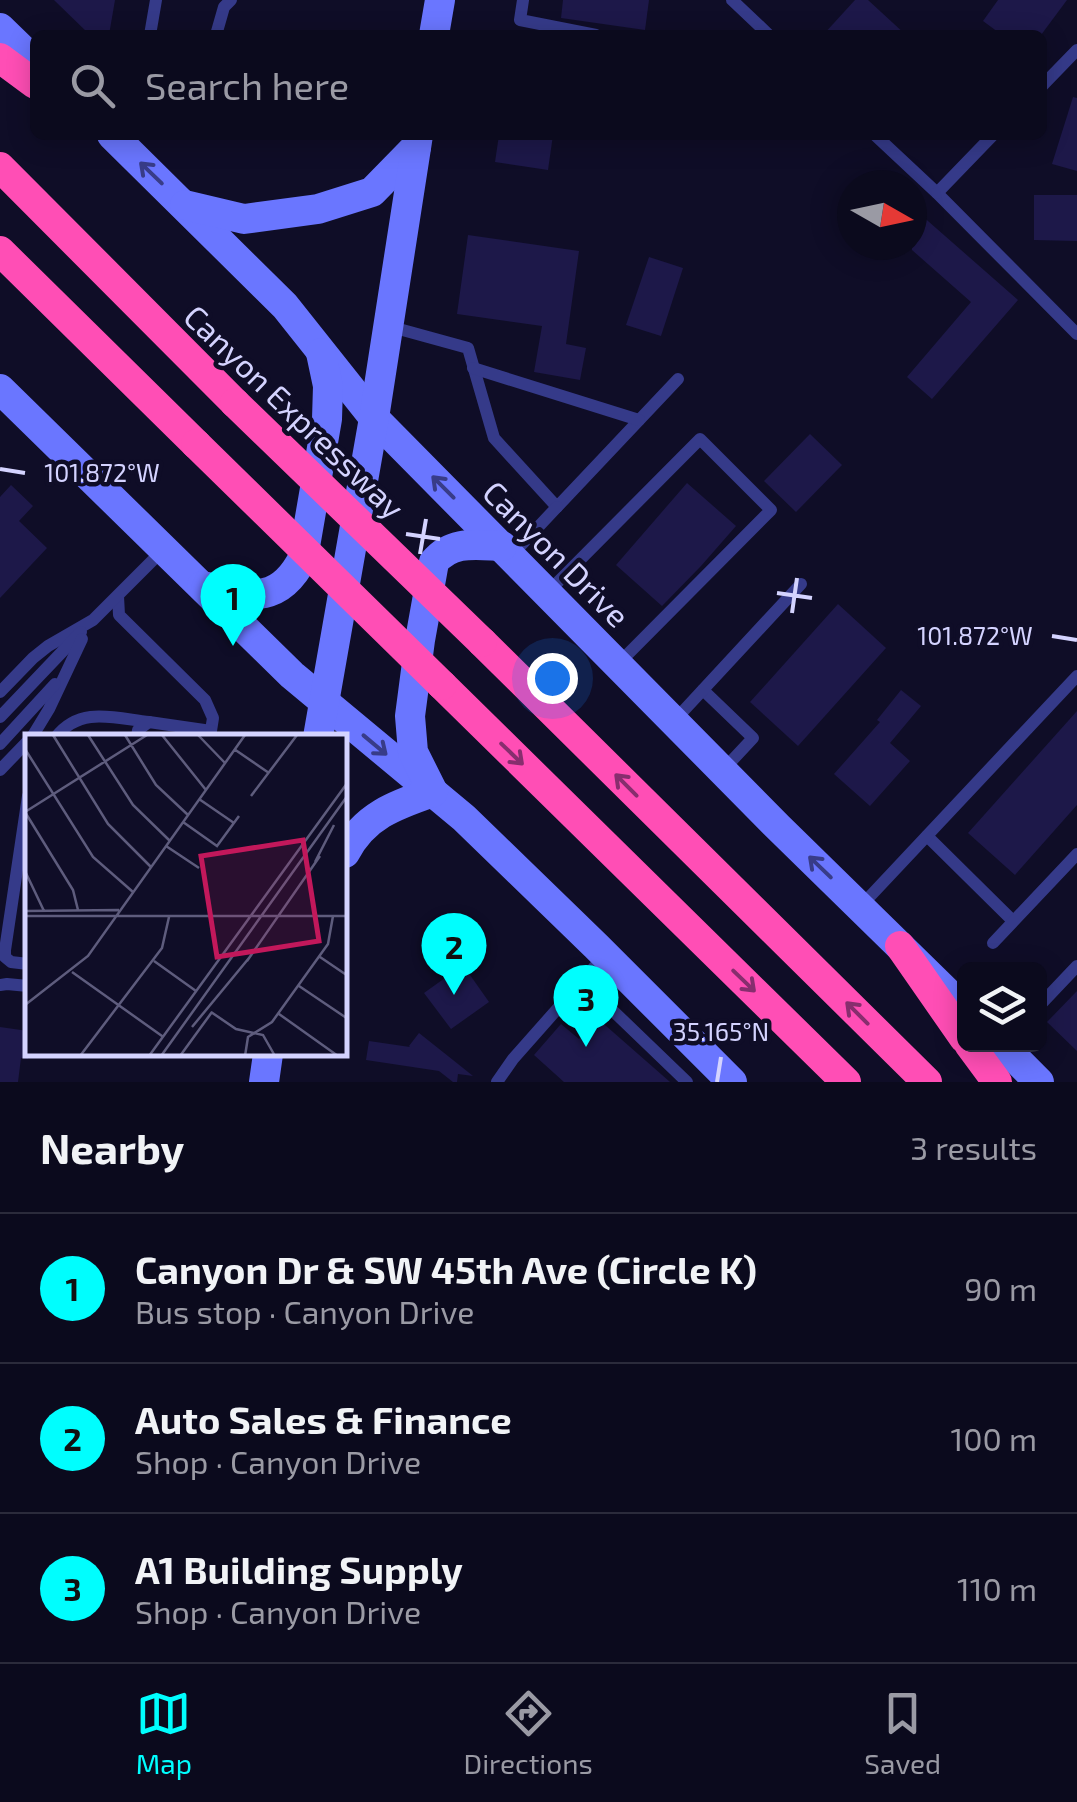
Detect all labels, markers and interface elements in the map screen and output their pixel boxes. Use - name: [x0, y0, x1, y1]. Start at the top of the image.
- search box: [30, 30, 1047, 140]
- icon: search: [65, 58, 120, 113]
- text: Search here: [145, 62, 349, 108]
- one-way arrow: [139, 161, 163, 185]
- north arrow: [837, 170, 927, 260]
- street label: Canyon Expressway: [177, 296, 413, 526]
- text: 101.872°W: [44, 457, 160, 487]
- street label: Canyon Drive: [476, 472, 638, 634]
- one-way arrow: [431, 476, 455, 500]
- pin: 1: [200, 564, 266, 646]
- text: 101.872°W: [917, 620, 1033, 650]
- your location: [527, 653, 578, 704]
- one-way arrow: [362, 733, 388, 755]
- inset map: [25, 734, 348, 1057]
- one-way arrow: [499, 742, 523, 766]
- one-way arrow: [615, 773, 639, 797]
- one-way arrow: [808, 856, 832, 880]
- pin: 2: [422, 912, 486, 995]
- map controls: [957, 962, 1047, 1052]
- button: layers: [957, 962, 1047, 1052]
- pin: 3: [554, 964, 618, 1047]
- one-way arrow: [731, 969, 755, 993]
- one-way arrow: [846, 1002, 870, 1026]
- text: 35.165°N: [673, 1016, 769, 1046]
- text: Nearby: [40, 1122, 184, 1172]
- text: 3 results: [910, 1128, 1037, 1166]
- text: Canyon Dr & SW 45th Ave (Circle K): [135, 1246, 757, 1292]
- text: 1: [66, 1269, 79, 1307]
- text: 90 m: [964, 1269, 1037, 1307]
- text: Bus stop · Canyon Drive: [135, 1292, 475, 1330]
- text: Auto Sales & Finance: [135, 1396, 512, 1442]
- text: 2: [63, 1419, 82, 1457]
- text: 100 m: [951, 1419, 1037, 1457]
- text: Shop · Canyon Drive: [135, 1442, 421, 1480]
- text: A1 Building Supply: [135, 1546, 463, 1592]
- text: 3: [63, 1569, 82, 1607]
- text: 110 m: [957, 1569, 1037, 1607]
- text: Shop · Canyon Drive: [135, 1592, 421, 1630]
- tab: Map: [136, 1686, 192, 1780]
- tab: Directions: [464, 1686, 593, 1780]
- tab: Saved: [864, 1686, 941, 1780]

